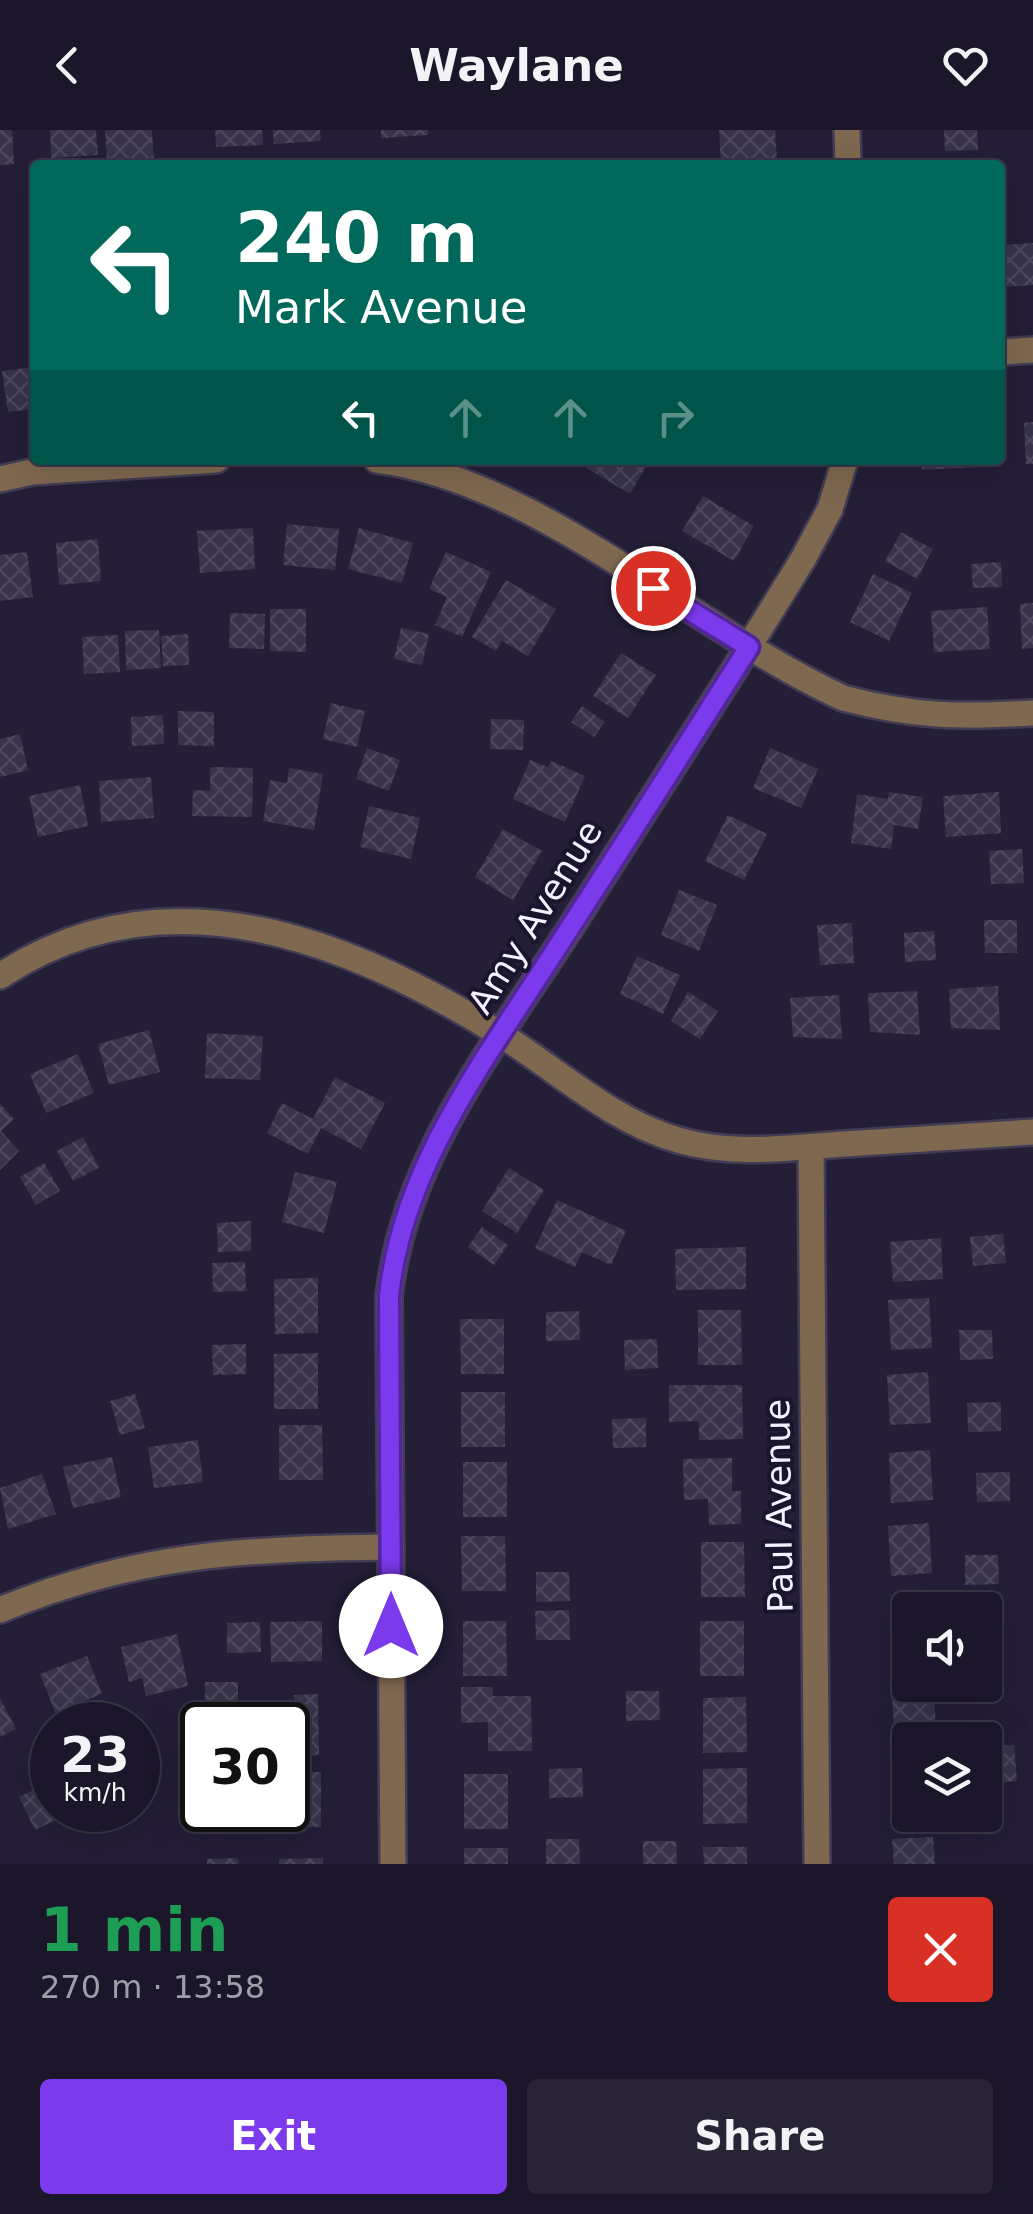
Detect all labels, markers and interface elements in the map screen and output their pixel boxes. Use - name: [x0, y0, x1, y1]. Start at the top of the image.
- icon: back: [40, 38, 95, 93]
- icon: heart: [938, 38, 993, 93]
- text: Waylane: [409, 39, 624, 92]
- text: 240 m: [235, 197, 478, 279]
- icon: left: [70, 200, 200, 330]
- text: Mark Avenue: [235, 281, 527, 334]
- icon: left: [333, 390, 388, 445]
- icon: ahead: [438, 390, 493, 445]
- icon: ahead: [543, 390, 598, 445]
- icon: right: [648, 390, 703, 445]
- pin: [611, 546, 696, 631]
- icon: arrive: [626, 561, 681, 616]
- street label: Amy Avenue: [460, 813, 610, 1021]
- street label: Paul Avenue: [757, 1399, 801, 1613]
- position arrow: [339, 1574, 443, 1678]
- map controls: [892, 1592, 1002, 1832]
- button: sound: [892, 1592, 1002, 1702]
- speed limit sign: 30: [180, 1702, 310, 1832]
- button: layers: [892, 1722, 1002, 1832]
- text: 23: [60, 1726, 130, 1784]
- text: km/h: [63, 1778, 127, 1807]
- text: 1 min: [40, 1895, 228, 1965]
- button: close: [888, 1897, 993, 2002]
- text: 270 m · 13:58: [40, 1968, 265, 2006]
- button: Exit: [40, 2079, 507, 2194]
- button: Share: [527, 2079, 993, 2194]

